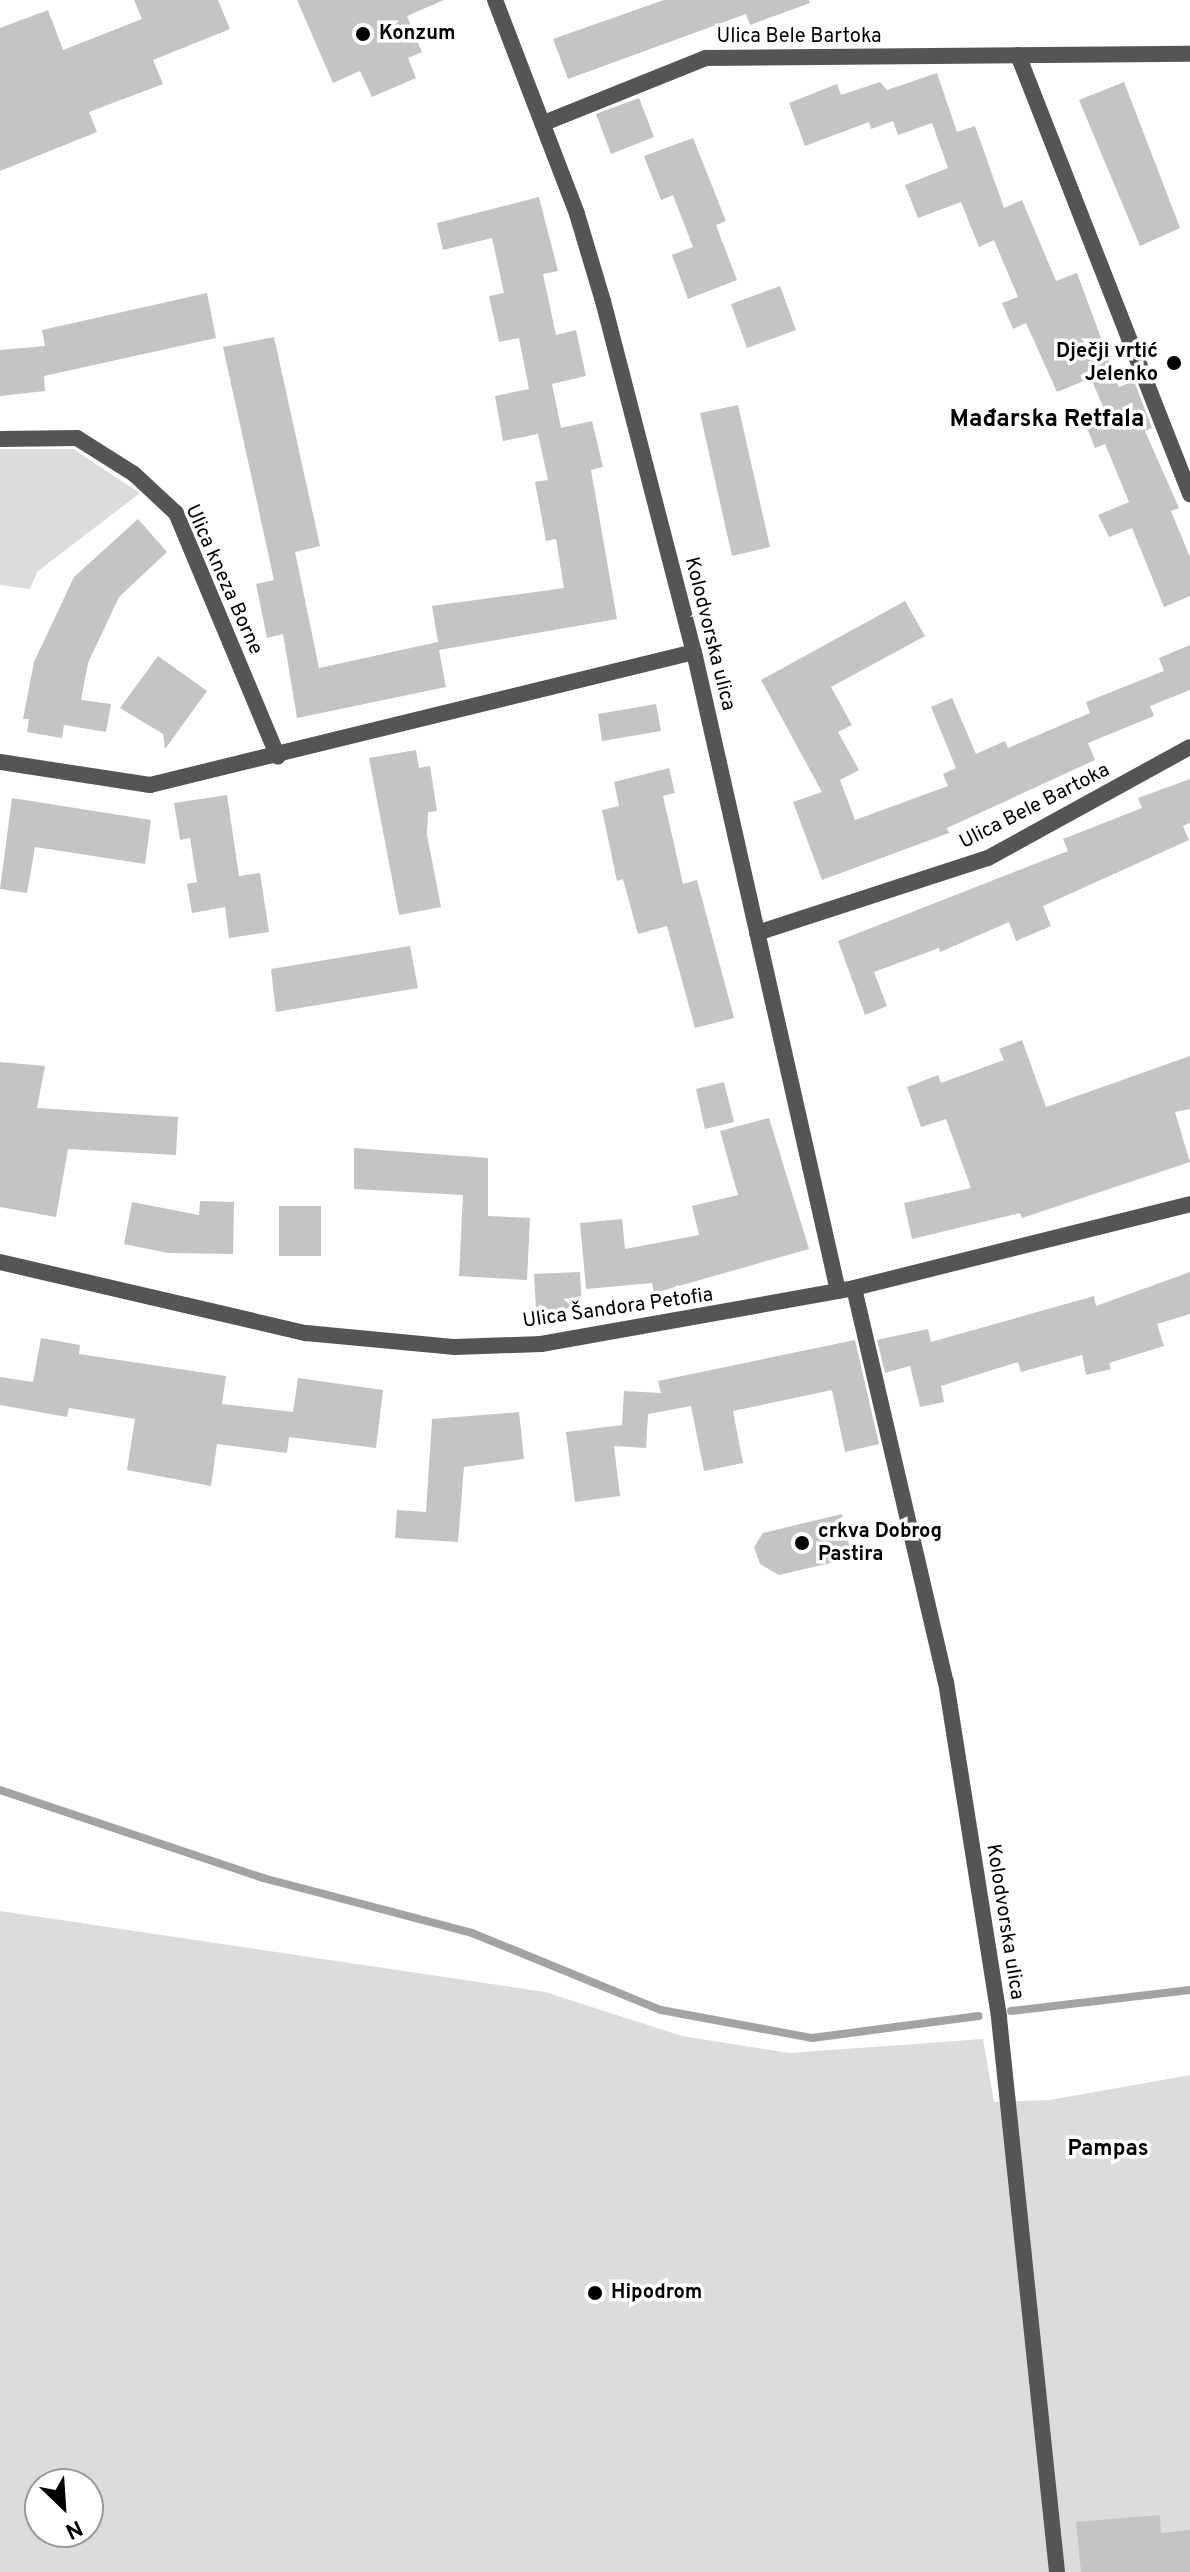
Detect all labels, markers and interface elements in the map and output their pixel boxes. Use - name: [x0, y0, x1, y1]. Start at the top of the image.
- place label: Konzum: [379, 22, 456, 46]
- marker: Konzum: [354, 25, 372, 43]
- street label: Ulica Bele Bartoka: [716, 25, 882, 49]
- place label: Dječji vrtić Jelenko: [1056, 340, 1158, 387]
- marker: Dječji vrtić Jelenko: [1165, 354, 1183, 372]
- district label: Mađarska Retfala: [950, 407, 1144, 435]
- street label: Ulica kneza Borne: [179, 501, 267, 659]
- street label: Kolodvorska ulica: [678, 555, 740, 713]
- street label: Ulica Bele Bartoka: [956, 759, 1114, 855]
- street label: Ulica Šandora Petofia: [521, 1284, 715, 1334]
- place label: crkva Dobrog Pastira: [818, 1520, 942, 1567]
- marker: crkva Dobrog Pastira: [793, 1534, 811, 1552]
- street label: Kolodvorska ulica: [980, 1842, 1028, 2002]
- district label: Pampas: [1067, 2137, 1149, 2163]
- place label: Hipodrom: [611, 2281, 702, 2305]
- marker: Hipodrom: [586, 2284, 604, 2302]
- north arrow: [24, 2468, 104, 2548]
- text: N: [61, 2513, 86, 2544]

